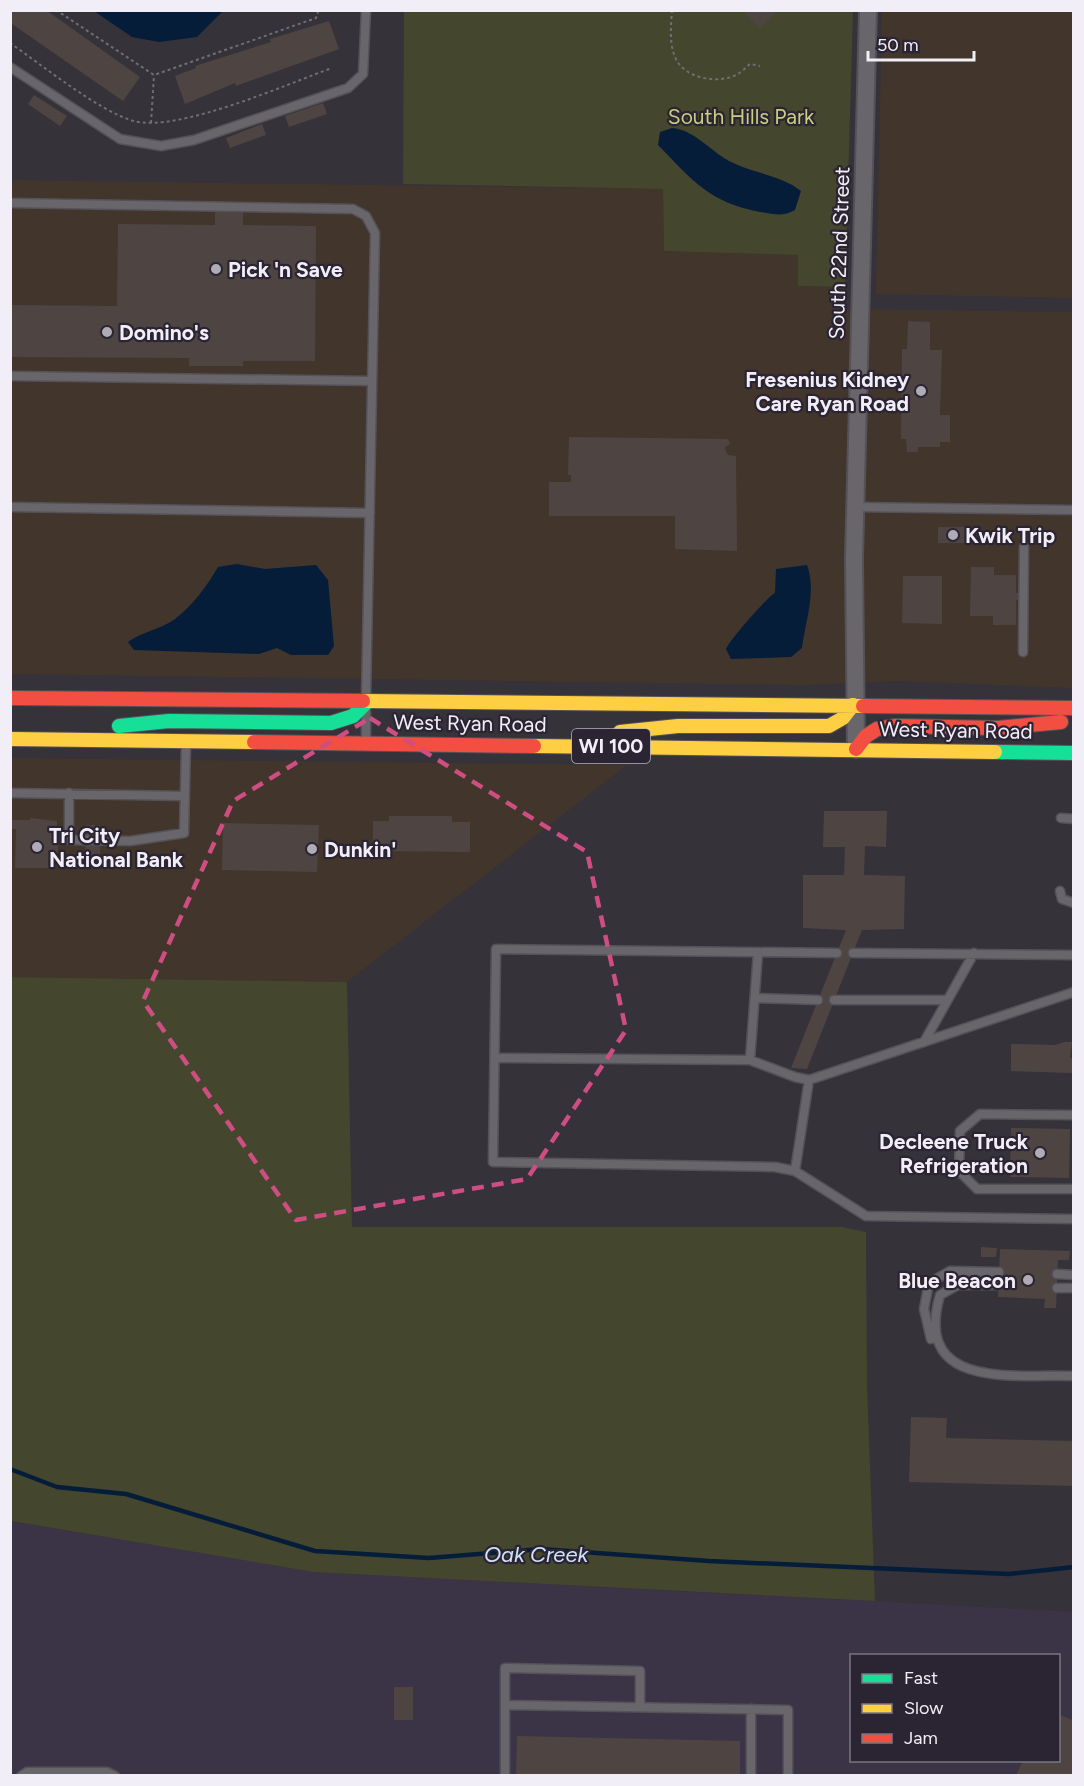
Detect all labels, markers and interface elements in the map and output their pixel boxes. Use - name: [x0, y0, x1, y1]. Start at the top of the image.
- scale bar: [868, 24, 974, 62]
- text: 50 m: [877, 34, 919, 56]
- park label: South Hills Park: [668, 104, 815, 129]
- street label: South 22nd Street: [823, 166, 855, 340]
- place label: Pick 'n Save: [228, 257, 343, 282]
- marker: Pick 'n Save: [209, 262, 223, 276]
- place label: Domino's: [119, 320, 209, 345]
- marker: Domino's: [100, 325, 114, 339]
- place label: Fresenius Kidney Care Ryan Road: [745, 367, 910, 416]
- marker: Fresenius Kidney Care Ryan Road: [914, 384, 928, 398]
- place label: Kwik Trip: [965, 523, 1055, 548]
- marker: Kwik Trip: [946, 528, 960, 542]
- street label: West Ryan Road: [393, 709, 547, 737]
- street label: West Ryan Road: [879, 716, 1033, 744]
- road number: WI 100: [572, 729, 650, 763]
- place label: Tri City National Bank: [49, 823, 184, 872]
- place label: Dunkin': [324, 837, 396, 862]
- marker: Tri City National Bank: [30, 840, 44, 854]
- marker: Dunkin': [305, 842, 319, 856]
- place label: Decleene Truck Refrigeration: [879, 1129, 1029, 1178]
- marker: Decleene Truck Refrigeration: [1033, 1146, 1047, 1160]
- place label: Blue Beacon: [898, 1268, 1016, 1293]
- marker: Blue Beacon: [1021, 1273, 1035, 1287]
- water label: Oak Creek: [484, 1541, 589, 1568]
- legend: [850, 1654, 1060, 1762]
- text: Fast: [904, 1667, 938, 1689]
- text: Slow: [904, 1697, 943, 1719]
- text: Jam: [904, 1727, 938, 1749]

